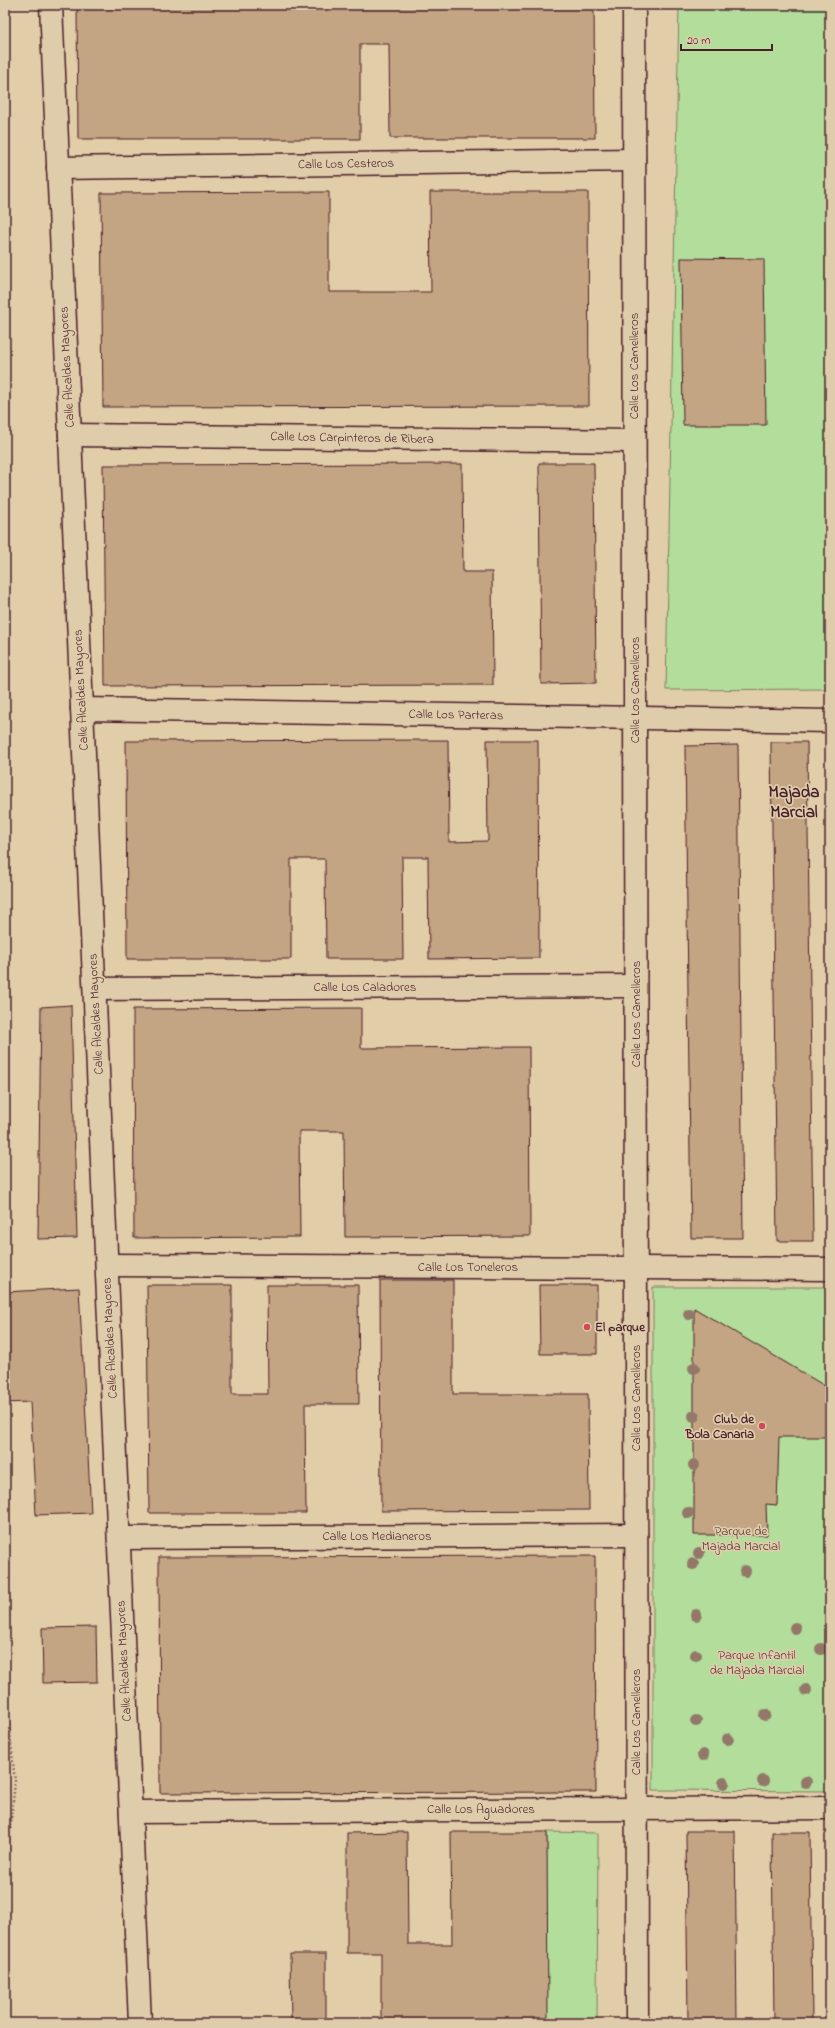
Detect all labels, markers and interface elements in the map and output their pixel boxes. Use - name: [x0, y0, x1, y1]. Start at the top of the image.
- scale bar: [681, 26, 772, 52]
- text: 20 m: [687, 32, 710, 50]
- street label: Calle Los Cesteros: [298, 154, 395, 174]
- street label: Calle Alcaldes Mayores: [54, 305, 81, 428]
- street label: Calle Los Camelleros: [625, 312, 644, 419]
- street label: Calle Los Carpinteros de Ribera: [270, 427, 434, 449]
- street label: Calle Alcaldes Mayores: [68, 628, 95, 751]
- street label: Calle Los Camelleros: [626, 636, 645, 743]
- street label: Calle Los Parteras: [408, 705, 504, 725]
- district label: Majada Marcial: [769, 780, 819, 825]
- street label: Calle Alcaldes Mayores: [83, 952, 110, 1075]
- street label: Calle Los Camelleros: [627, 960, 646, 1067]
- street label: Calle Los Caladores: [314, 978, 417, 997]
- street label: Calle Los Toneleros: [418, 1258, 519, 1277]
- street label: Calle Alcaldes Mayores: [97, 1276, 124, 1399]
- place label: El parque: [595, 1318, 646, 1337]
- marker: El parque: [582, 1322, 592, 1332]
- street label: Calle Los Camelleros: [627, 1344, 646, 1451]
- place label: Club de Bola Canaria: [684, 1410, 755, 1444]
- marker: Club de Bola Canaria: [757, 1421, 767, 1431]
- park label: Parque de Majada Marcial: [702, 1522, 780, 1556]
- street label: Calle Los Medianeros: [322, 1527, 432, 1546]
- street label: Calle Alcaldes Mayores: [111, 1599, 138, 1722]
- park label: Parque Infantil de Majada Marcial: [710, 1646, 804, 1680]
- street label: Calle Los Camelleros: [627, 1668, 646, 1775]
- street label: Calle Los Aguadores: [427, 1800, 535, 1820]

